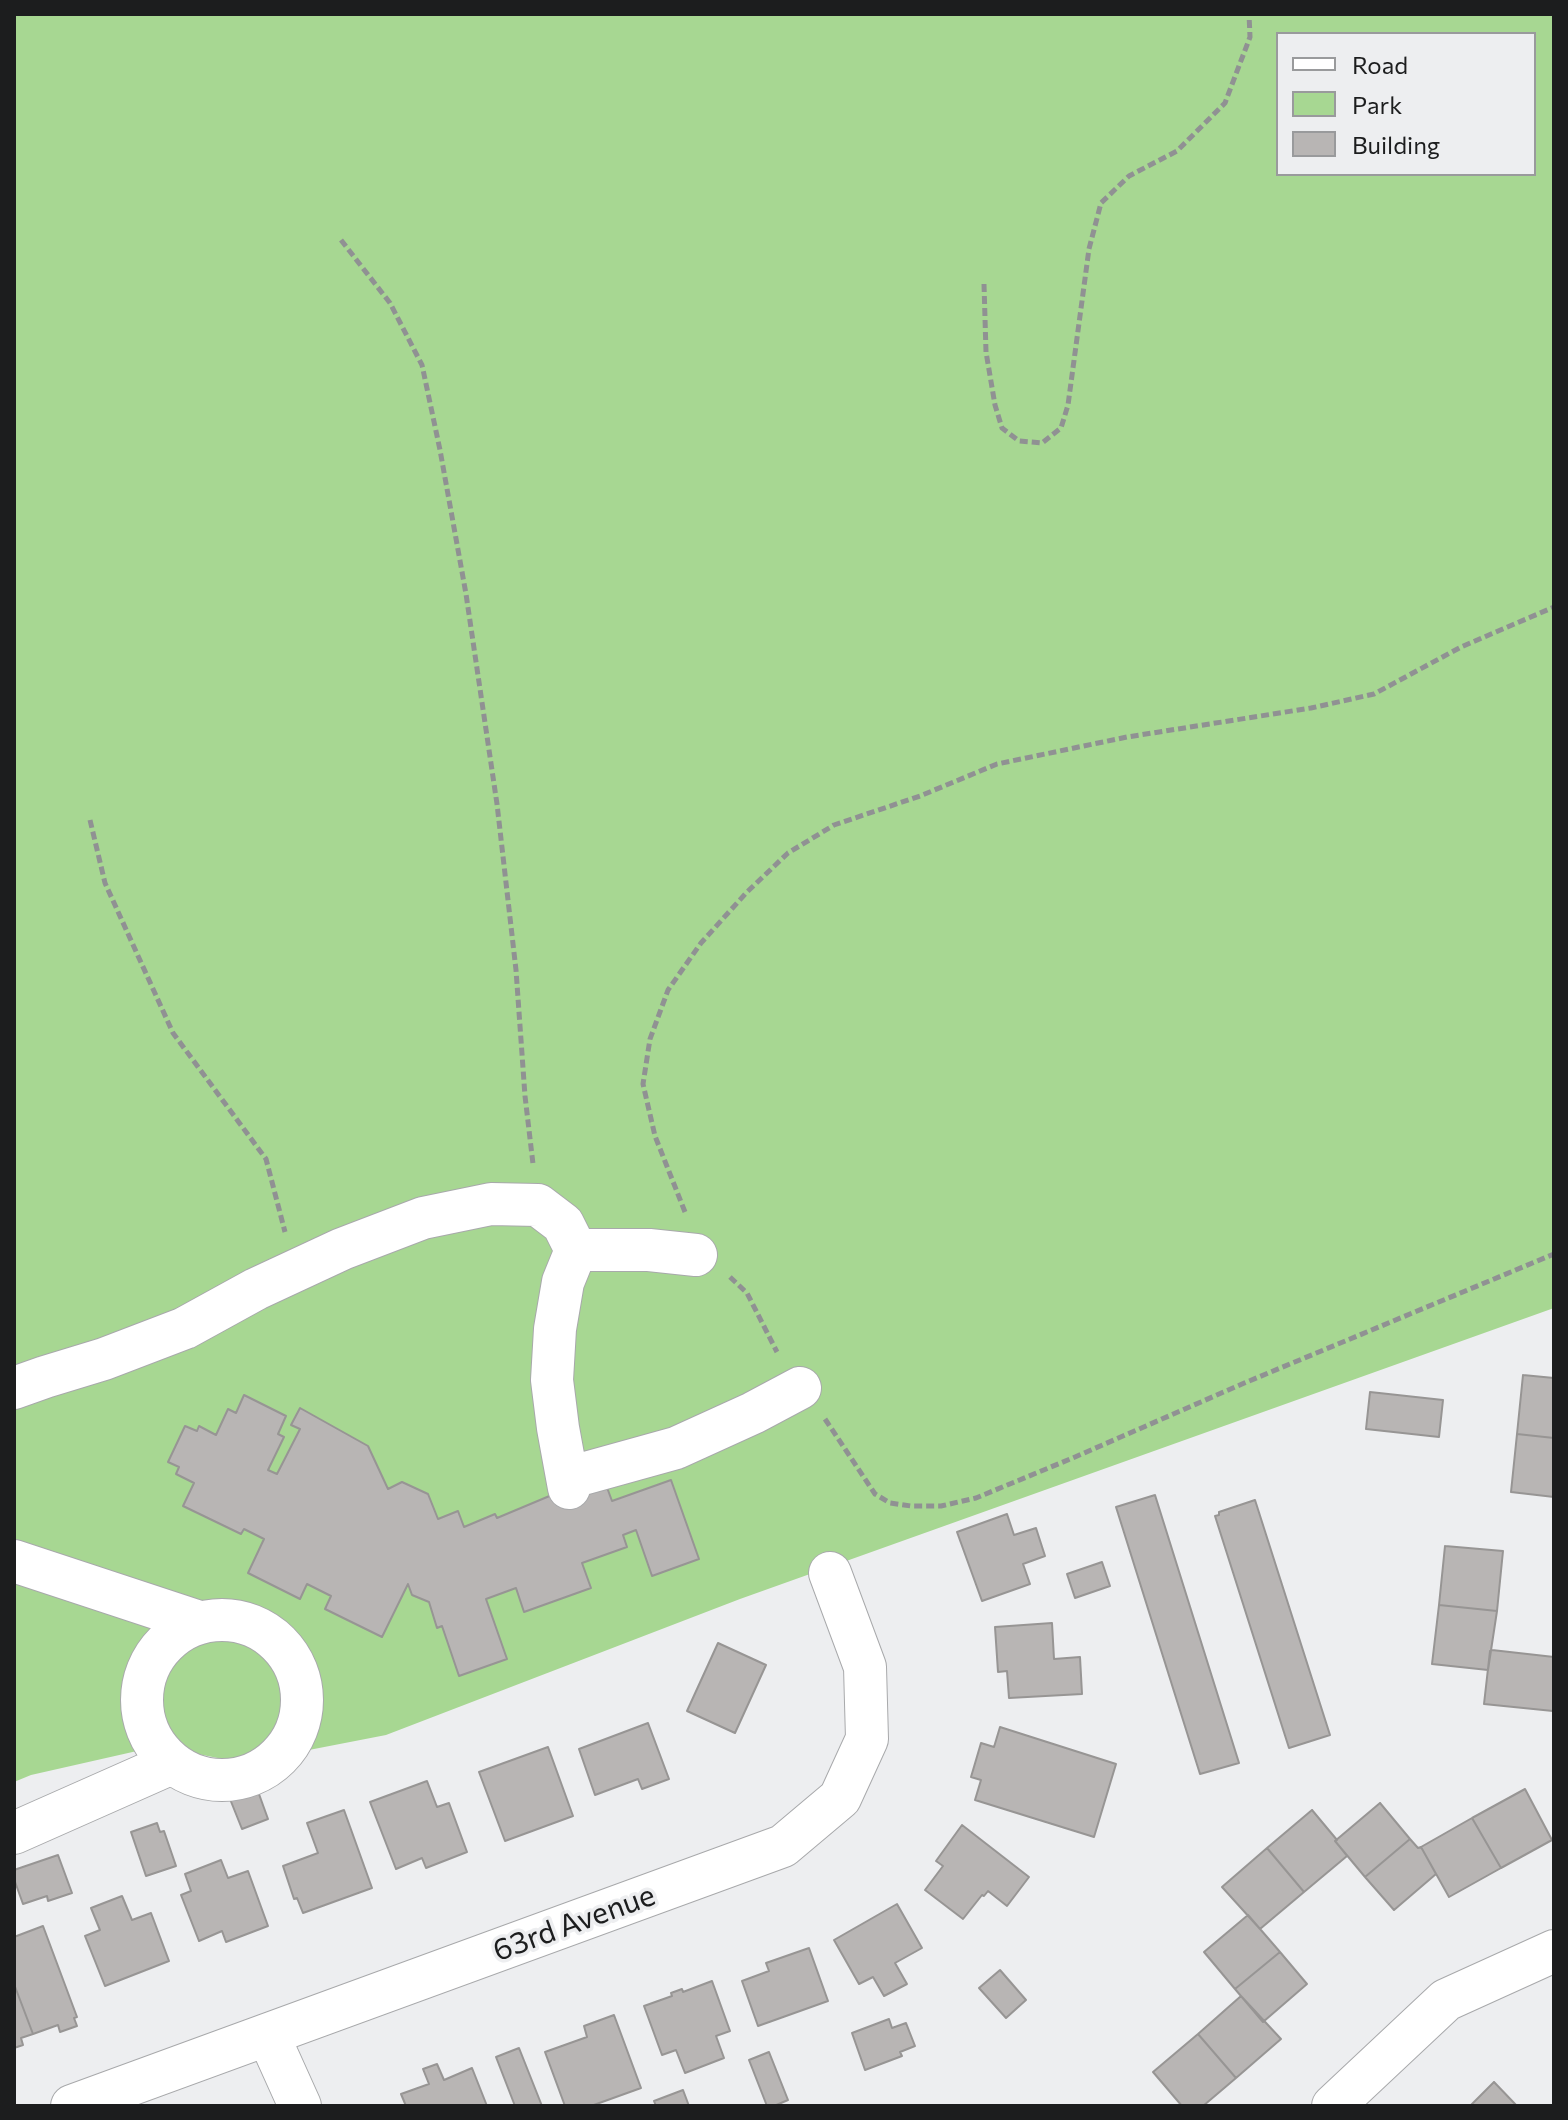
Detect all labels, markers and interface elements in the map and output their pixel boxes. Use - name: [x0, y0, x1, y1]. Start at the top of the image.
- legend: [1276, 32, 1536, 176]
- text: Road: [1352, 50, 1408, 79]
- text: Park: [1352, 90, 1402, 119]
- text: Building: [1352, 130, 1440, 159]
- street label: 63rd Avenue: [488, 1877, 660, 1969]

